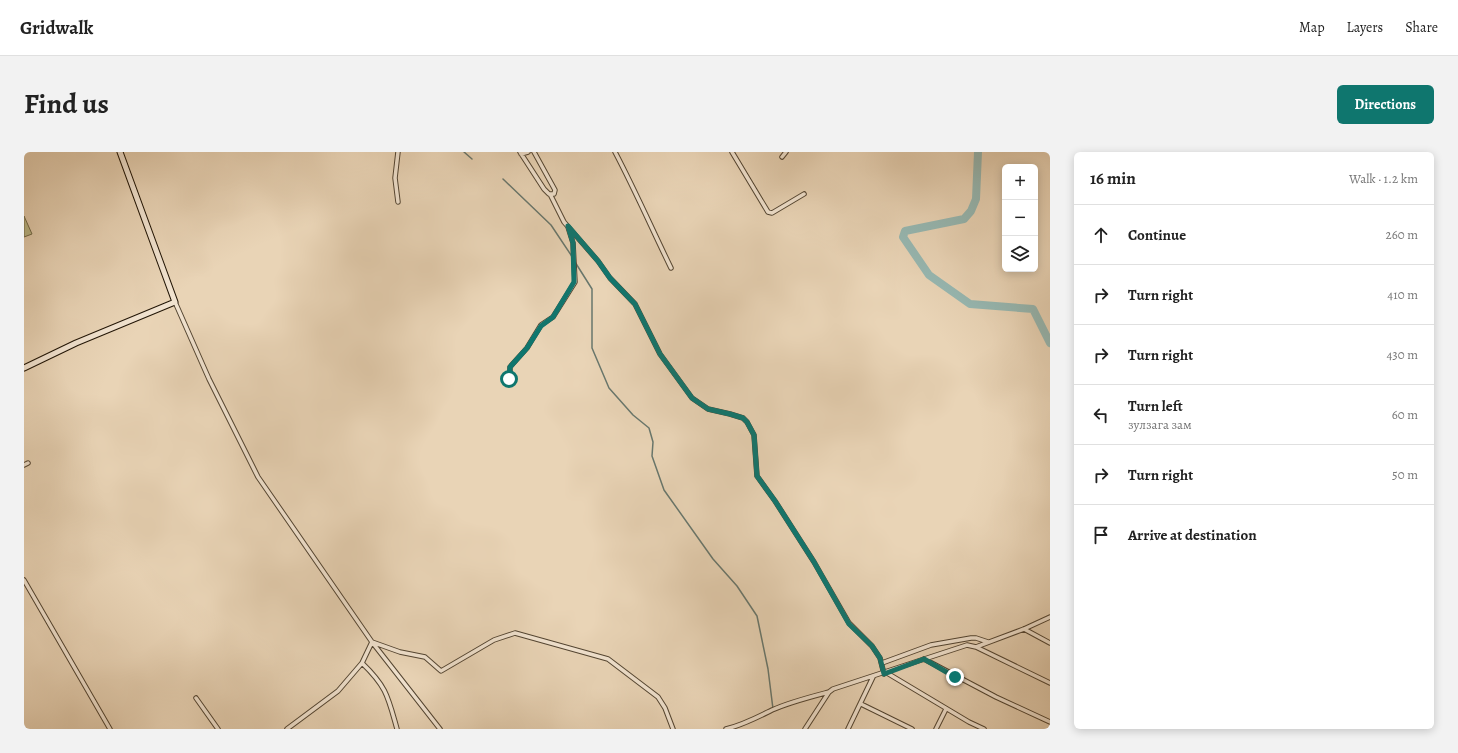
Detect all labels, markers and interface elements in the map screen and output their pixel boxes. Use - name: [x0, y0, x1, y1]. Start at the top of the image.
- text: Gridwalk: [20, 15, 93, 41]
- text: Map: [1299, 18, 1325, 37]
- text: Layers: [1347, 18, 1383, 37]
- text: Share: [1405, 18, 1438, 37]
- text: Find us: [24, 85, 109, 123]
- button: Directions: [1337, 85, 1434, 124]
- map controls: [1002, 164, 1038, 272]
- button: +: [1002, 164, 1038, 200]
- text: 16 min: [1090, 167, 1136, 190]
- text: Walk · 1.2 km: [1349, 170, 1418, 187]
- button: −: [1002, 200, 1038, 236]
- icon: ahead: [1090, 224, 1112, 246]
- text: Continue: [1128, 225, 1186, 245]
- text: 260 m: [1385, 226, 1418, 243]
- button: layers: [1002, 236, 1038, 272]
- icon: right: [1090, 284, 1112, 306]
- text: Turn right: [1128, 285, 1193, 305]
- text: 410 m: [1387, 286, 1418, 303]
- icon: right: [1090, 344, 1112, 366]
- text: Turn right: [1128, 345, 1193, 365]
- text: 430 m: [1386, 346, 1418, 363]
- route start: [500, 370, 518, 388]
- text: Turn left: [1128, 396, 1183, 416]
- icon: left: [1090, 404, 1112, 426]
- text: 60 m: [1392, 406, 1418, 423]
- text: зулзага зам: [1128, 416, 1192, 433]
- icon: right: [1090, 464, 1112, 486]
- text: Turn right: [1128, 465, 1193, 485]
- text: 50 m: [1392, 466, 1418, 483]
- icon: arrive: [1090, 524, 1112, 546]
- text: Arrive at destination: [1128, 525, 1257, 545]
- route end: [946, 668, 964, 686]

